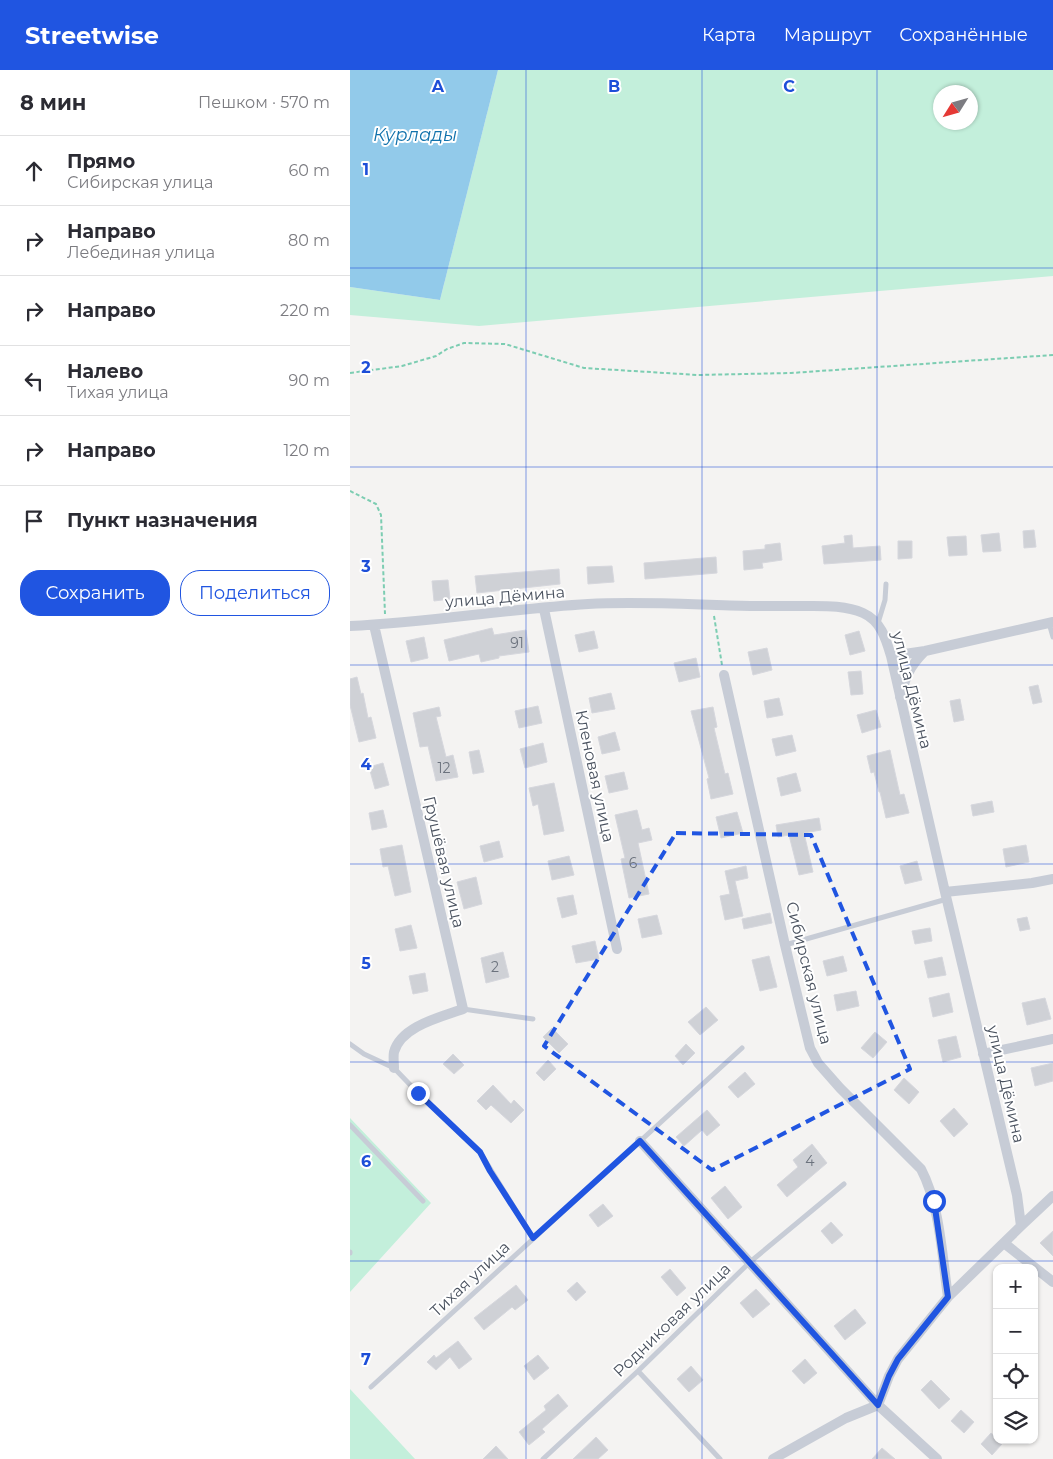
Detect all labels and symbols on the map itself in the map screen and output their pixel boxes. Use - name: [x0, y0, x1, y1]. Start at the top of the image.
- text: A: [431, 77, 445, 96]
- text: B: [608, 77, 620, 96]
- text: C: [783, 77, 795, 96]
- north arrow: [933, 85, 978, 130]
- water label: Курлады: [373, 124, 457, 146]
- text: 1: [363, 160, 369, 179]
- text: 2: [361, 358, 371, 377]
- text: 3: [360, 557, 371, 576]
- street label: улица Дёмина: [443, 582, 566, 612]
- street label: улица Дёмина: [888, 628, 936, 751]
- house number: 91: [510, 634, 524, 652]
- street label: Кленовая улица: [572, 708, 618, 844]
- text: 4: [360, 755, 372, 774]
- house number: 12: [437, 759, 451, 777]
- street label: Грушёвая улица: [420, 794, 468, 930]
- house number: 6: [629, 854, 638, 872]
- street label: Сибирская улица: [782, 900, 836, 1046]
- text: 5: [361, 954, 371, 973]
- house number: 2: [491, 958, 499, 976]
- street label: улица Дёмина: [983, 1022, 1029, 1145]
- route end: [407, 1082, 430, 1105]
- text: 6: [361, 1152, 371, 1171]
- house number: 4: [805, 1152, 815, 1170]
- route start: [923, 1190, 946, 1213]
- street label: Тихая улица: [426, 1237, 514, 1321]
- street label: Родниковая улица: [609, 1259, 735, 1381]
- text: 7: [361, 1350, 371, 1369]

